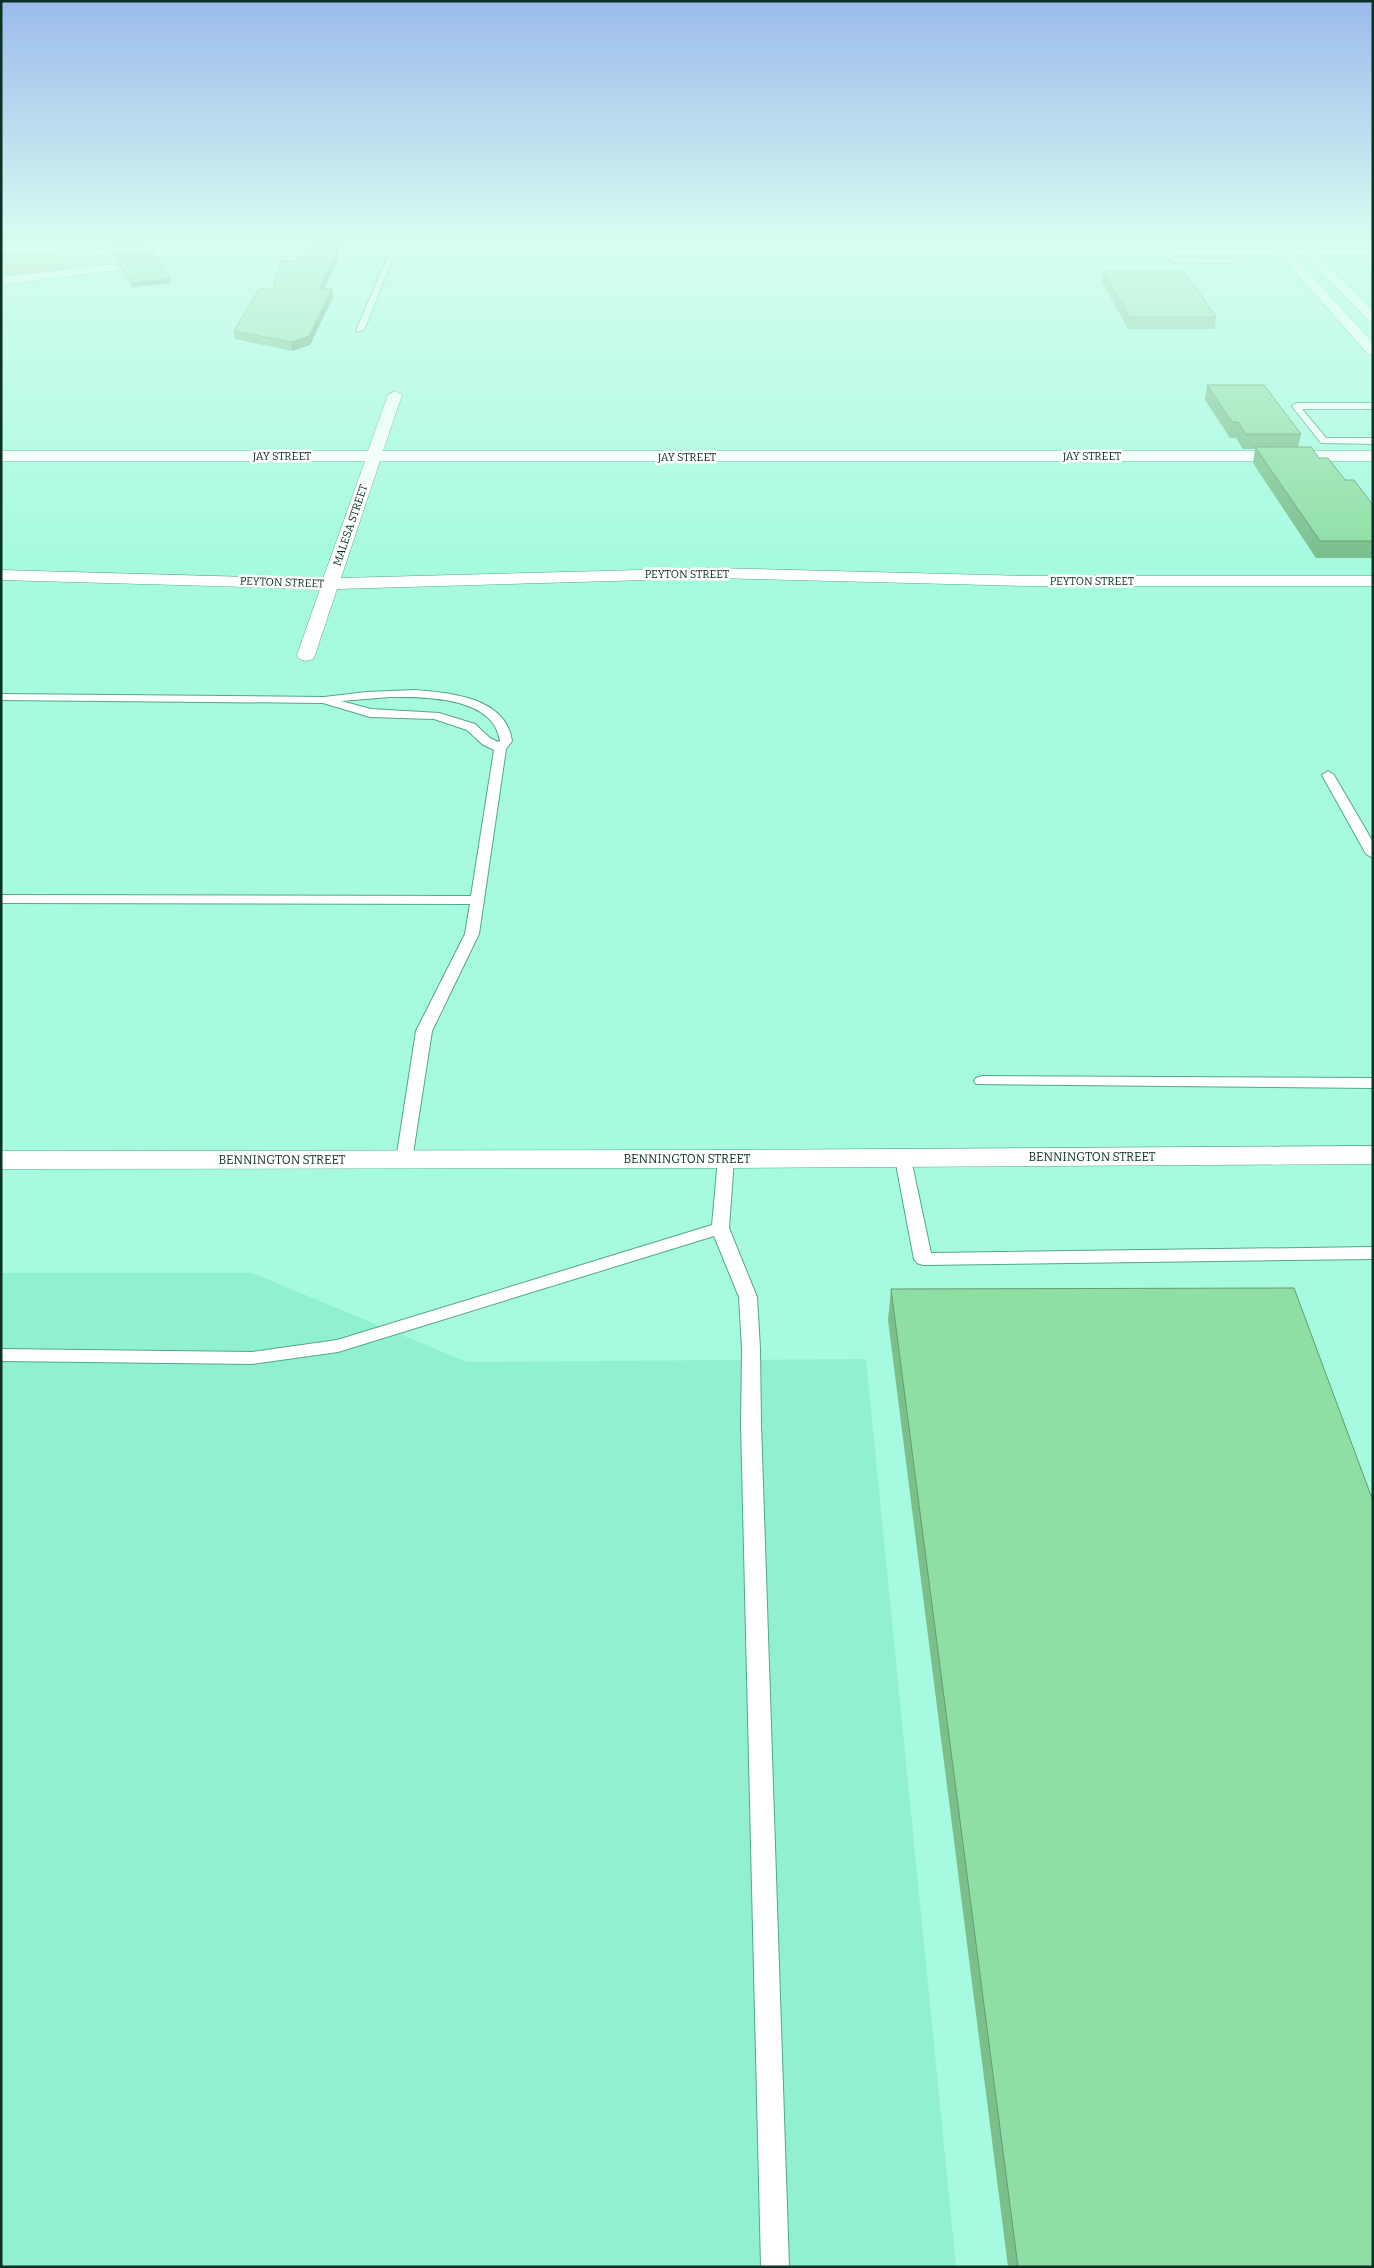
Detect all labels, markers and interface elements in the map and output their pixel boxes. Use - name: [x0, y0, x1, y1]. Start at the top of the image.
- street label: JAY STREET: [252, 450, 312, 463]
- street label: JAY STREET: [1062, 450, 1122, 463]
- street label: JAY STREET: [657, 451, 717, 464]
- street label: MALESA STREET: [330, 482, 371, 568]
- street label: PEYTON STREET: [645, 568, 730, 581]
- street label: PEYTON STREET: [240, 575, 325, 590]
- street label: PEYTON STREET: [1050, 575, 1135, 588]
- street label: BENNINGTON STREET: [1029, 1150, 1155, 1164]
- street label: BENNINGTON STREET: [624, 1152, 750, 1166]
- street label: BENNINGTON STREET: [219, 1153, 345, 1167]

